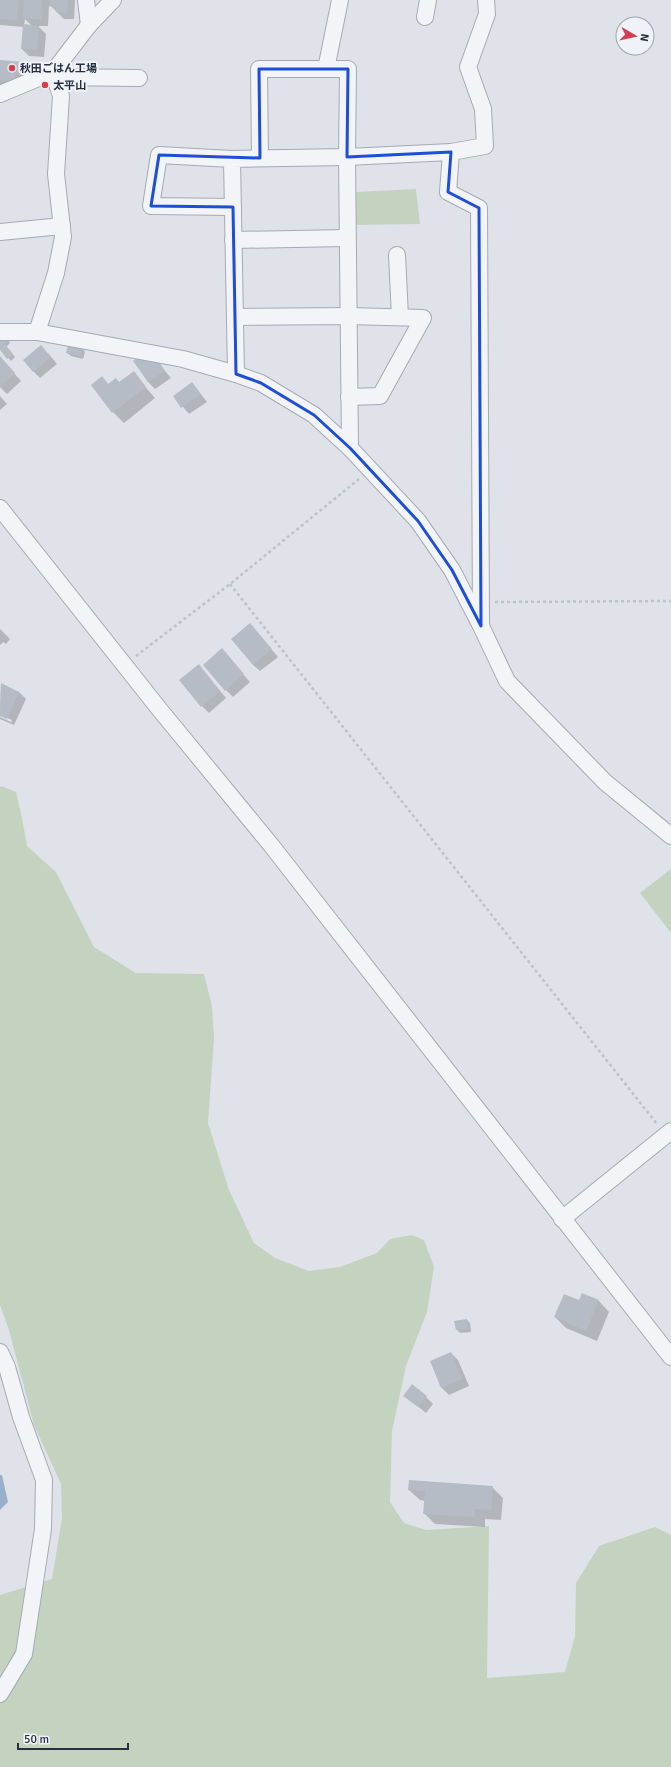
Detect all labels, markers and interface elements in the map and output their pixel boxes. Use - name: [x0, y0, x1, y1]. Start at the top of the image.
- north arrow: [615, 16, 655, 56]
- text: N: [637, 33, 651, 42]
- place label: 秋田ごはん工場: [20, 62, 97, 75]
- marker: 秋田ごはん工場: [7, 63, 17, 73]
- place label: 太平山: [53, 79, 86, 92]
- marker: 太平山: [40, 80, 50, 90]
- scale bar: [18, 1725, 128, 1751]
- text: 50 m: [24, 1732, 49, 1747]

